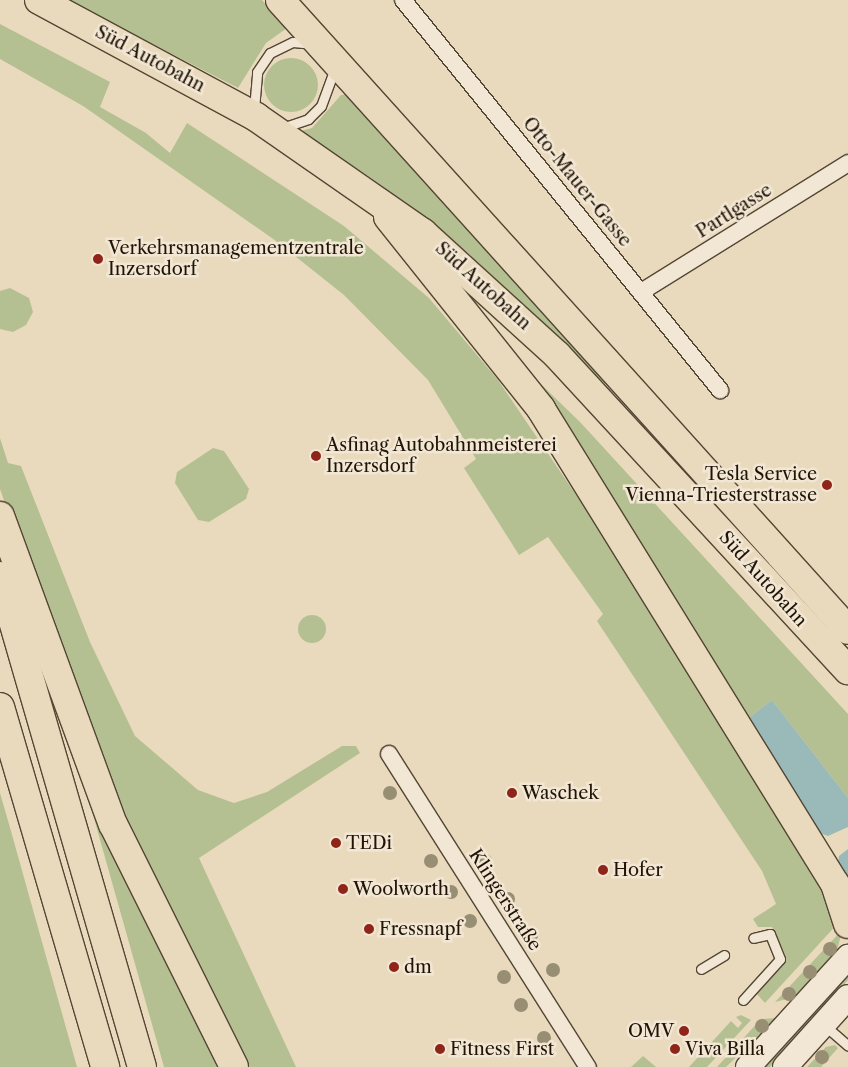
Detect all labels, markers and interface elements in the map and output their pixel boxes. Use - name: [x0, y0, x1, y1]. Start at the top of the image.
- street label: Süd Autobahn: [91, 21, 209, 97]
- street label: Otto-Mauer-Gasse: [518, 113, 636, 251]
- street label: Partlgasse: [692, 179, 776, 243]
- street label: Süd Autobahn: [431, 237, 535, 335]
- place label: Verkehrsmanagementzentrale Inzersdorf: [108, 238, 364, 280]
- marker: Verkehrsmanagementzentrale Inzersdorf: [92, 253, 104, 265]
- place label: Asfinag Autobahnmeisterei Inzersdorf: [326, 435, 557, 478]
- marker: Asfinag Autobahnmeisterei Inzersdorf: [310, 450, 322, 462]
- place label: Tesla Service Vienna-Triesterstrasse: [625, 464, 817, 506]
- marker: Tesla Service Vienna-Triesterstrasse: [821, 479, 833, 491]
- street label: Süd Autobahn: [714, 527, 812, 631]
- place label: Waschek: [522, 782, 599, 804]
- marker: Waschek: [506, 787, 518, 799]
- place label: TEDi: [346, 832, 392, 854]
- marker: TEDi: [330, 837, 342, 849]
- street label: Klingerstraße: [464, 845, 546, 955]
- place label: Hofer: [613, 859, 663, 881]
- marker: Hofer: [597, 864, 609, 876]
- place label: Woolworth: [353, 878, 449, 900]
- marker: Woolworth: [337, 883, 349, 895]
- place label: Fressnapf: [379, 918, 462, 940]
- marker: Fressnapf: [363, 923, 375, 935]
- place label: dm: [404, 956, 432, 978]
- marker: dm: [388, 961, 400, 973]
- place label: OMV: [628, 1020, 674, 1042]
- marker: OMV: [678, 1025, 690, 1037]
- place label: Fitness First: [450, 1038, 554, 1060]
- place label: Viva Billa: [685, 1038, 765, 1060]
- marker: Fitness First: [434, 1043, 446, 1055]
- marker: Viva Billa: [669, 1043, 681, 1055]

